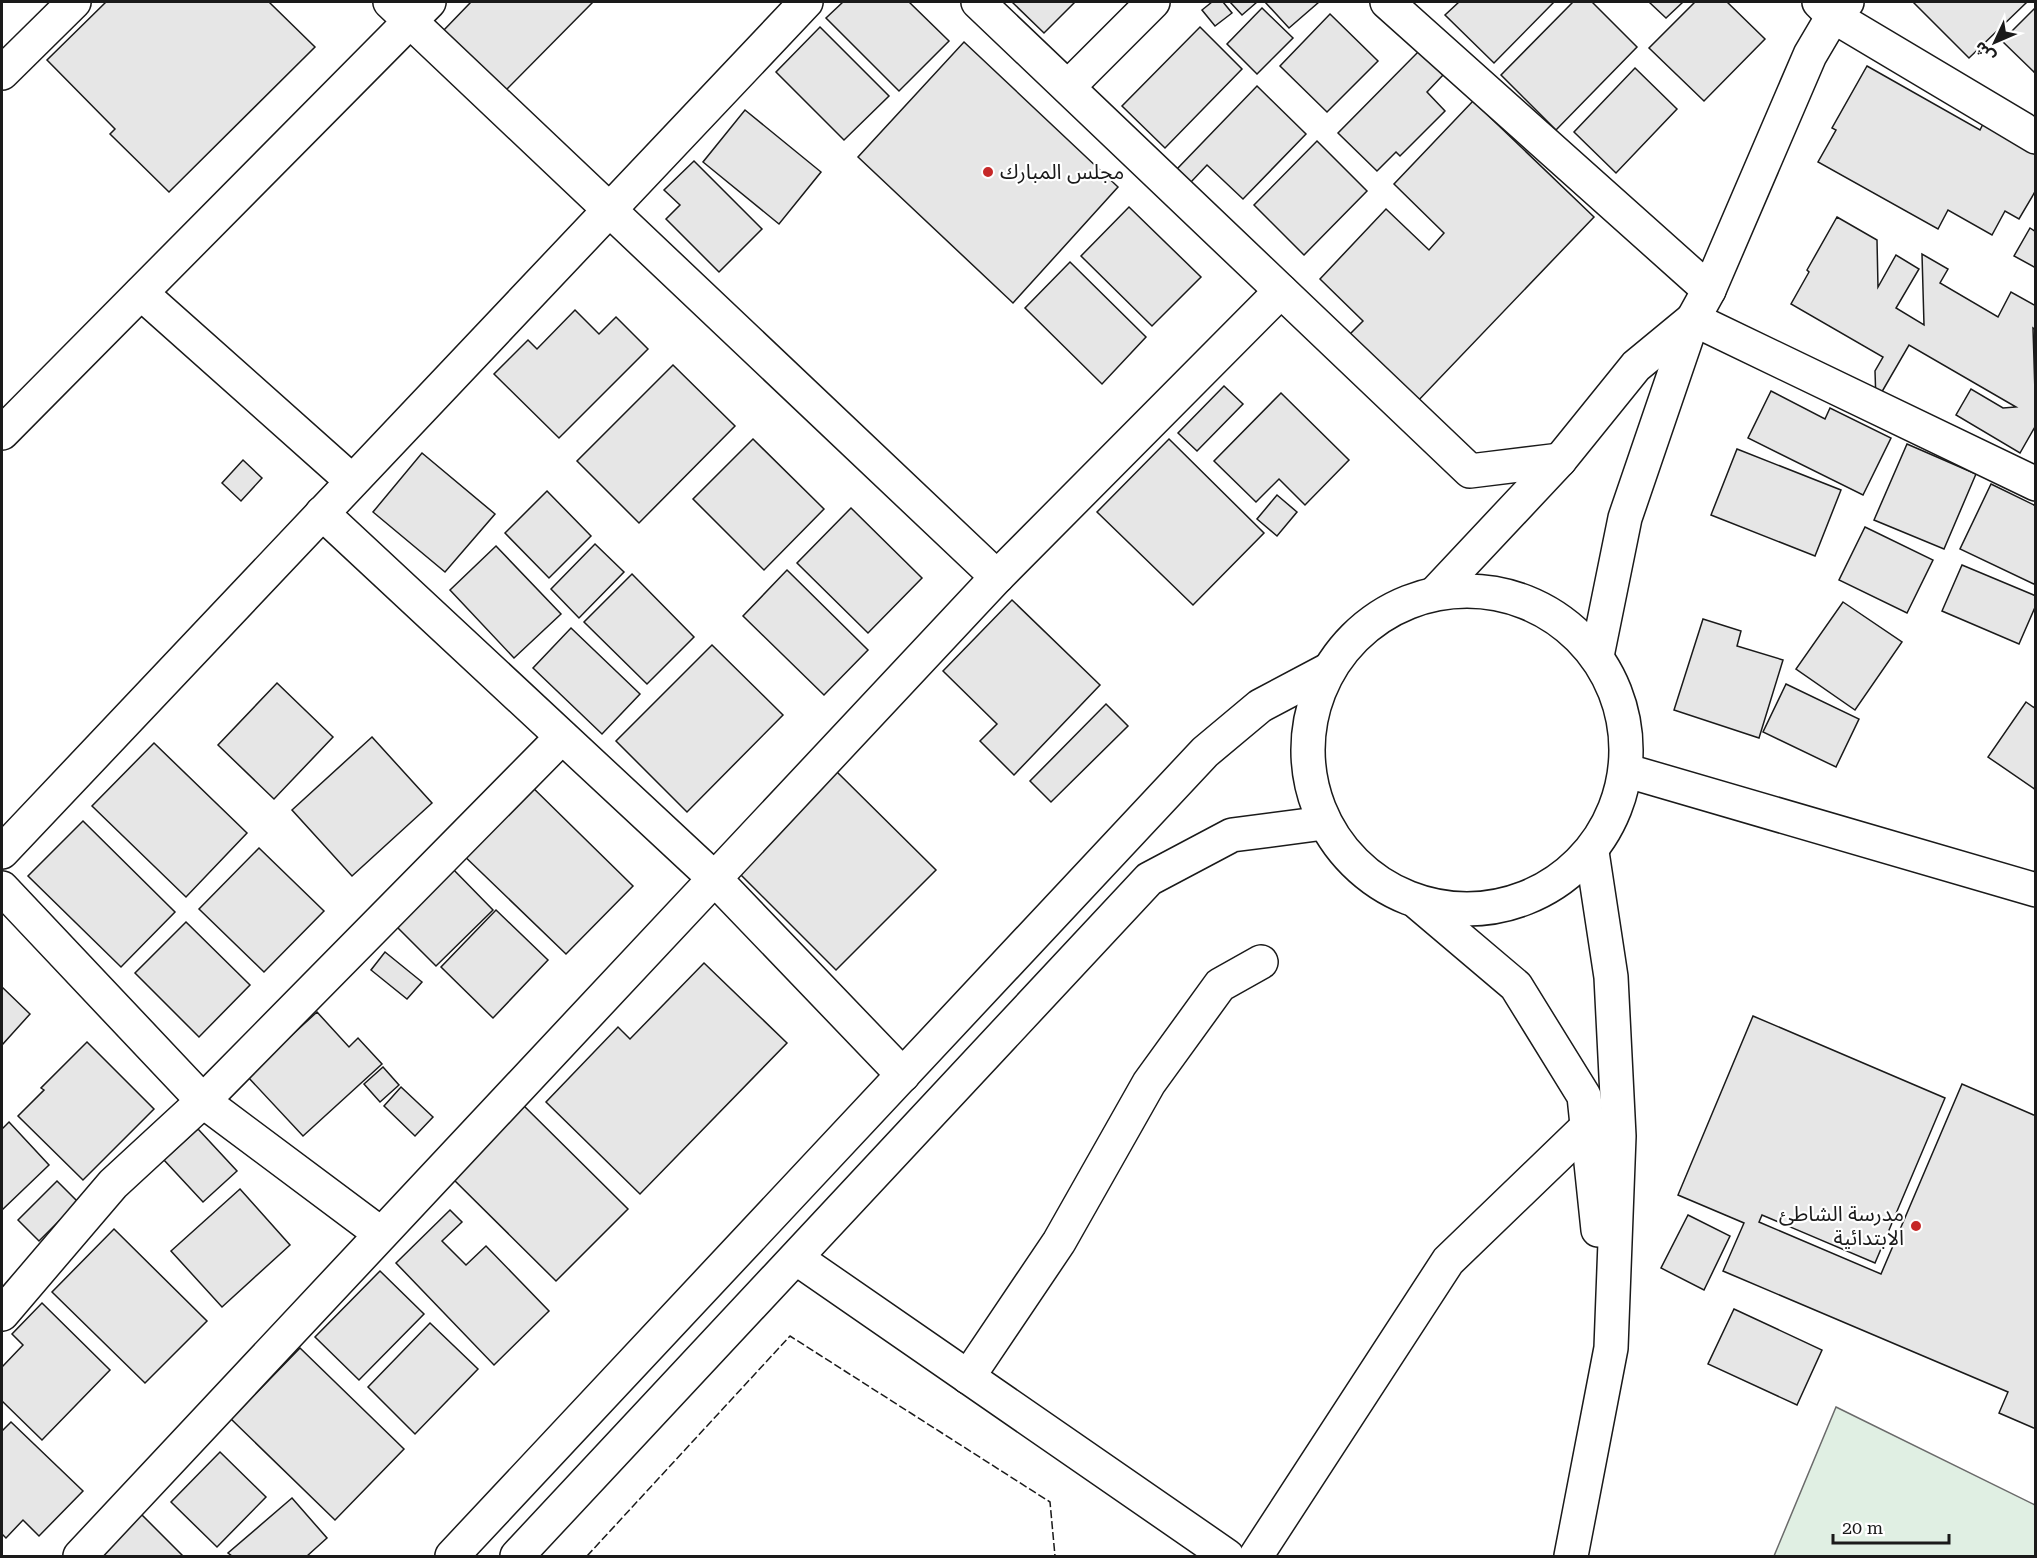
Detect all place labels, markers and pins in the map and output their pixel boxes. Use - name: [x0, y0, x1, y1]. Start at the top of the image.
- place label: مجلس المبارك: [1000, 160, 1124, 184]
- marker: مجلس المبارك: [981, 165, 995, 179]
- place label: مدرسة الشاطئ الابتدائية: [1779, 1202, 1904, 1250]
- marker: مدرسة الشاطئ الابتدائية: [1909, 1219, 1923, 1233]

